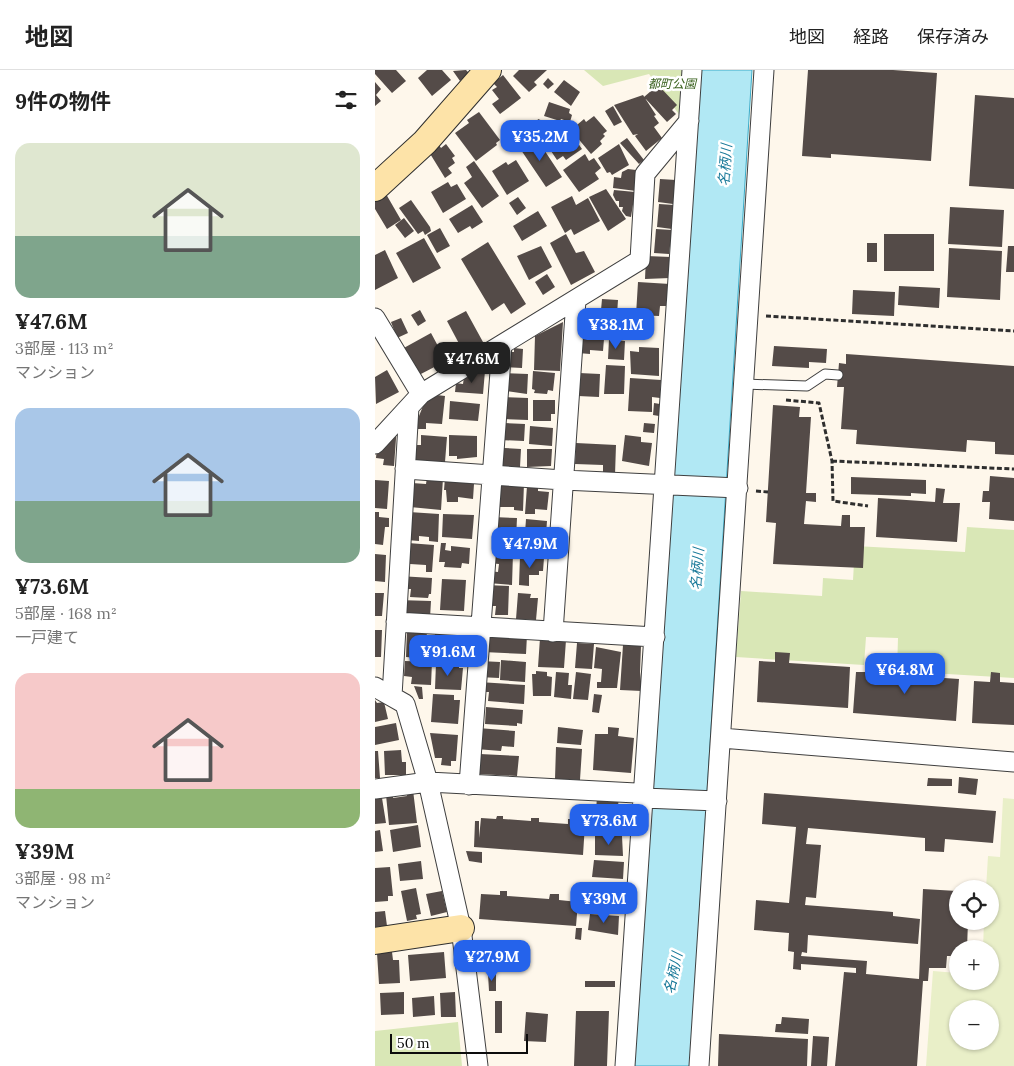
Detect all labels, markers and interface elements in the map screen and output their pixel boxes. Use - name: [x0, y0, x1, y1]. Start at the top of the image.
- text: 地図: [25, 21, 73, 52]
- text: 地図: [789, 25, 825, 48]
- text: 経路: [853, 25, 889, 48]
- text: 保存済み: [917, 25, 989, 48]
- park label: 都町公園: [648, 76, 698, 91]
- icon: filters: [332, 86, 360, 114]
- text: 9件の物件: [15, 88, 111, 115]
- pin: ¥35.2M: [499, 119, 581, 162]
- text: ¥35.2M: [512, 126, 568, 146]
- water label: 名柄川: [715, 141, 736, 187]
- icon: home: [143, 175, 233, 265]
- text: ¥47.6M: [15, 308, 88, 335]
- pin: ¥38.1M: [575, 308, 657, 350]
- text: ¥38.1M: [588, 314, 644, 334]
- text: 3部屋 · 113 m²: [15, 338, 114, 358]
- pin: ¥47.6M: [431, 342, 513, 384]
- text: ¥47.6M: [444, 348, 500, 368]
- text: マンション: [15, 362, 95, 382]
- icon: home: [143, 440, 233, 530]
- pin: ¥47.9M: [489, 526, 571, 569]
- text: ¥47.9M: [502, 533, 558, 553]
- water label: 名柄川: [687, 545, 708, 591]
- text: ¥73.6M: [15, 573, 89, 600]
- text: 5部屋 · 168 m²: [15, 603, 117, 623]
- text: 一戸建て: [15, 627, 79, 647]
- pin: ¥91.6M: [407, 634, 489, 677]
- text: ¥91.6M: [420, 641, 476, 661]
- pin: ¥64.8M: [864, 652, 946, 695]
- text: ¥64.8M: [876, 659, 934, 679]
- icon: home: [143, 705, 233, 795]
- pin: ¥73.6M: [568, 804, 650, 846]
- text: ¥73.6M: [581, 810, 637, 830]
- text: ¥39M: [15, 838, 74, 865]
- text: 3部屋 · 98 m²: [15, 868, 111, 888]
- map controls: [949, 880, 999, 1050]
- button: locate: [949, 880, 999, 930]
- pin: ¥39M: [574, 882, 634, 924]
- text: ¥39M: [581, 888, 627, 908]
- text: マンション: [15, 892, 95, 912]
- pin: ¥27.9M: [451, 940, 533, 982]
- button: +: [949, 940, 999, 990]
- text: ¥27.9M: [464, 946, 520, 966]
- water label: 名柄川: [660, 949, 687, 995]
- button: −: [949, 1000, 999, 1050]
- scale bar: [390, 1031, 527, 1054]
- text: 50 m: [397, 1034, 430, 1052]

